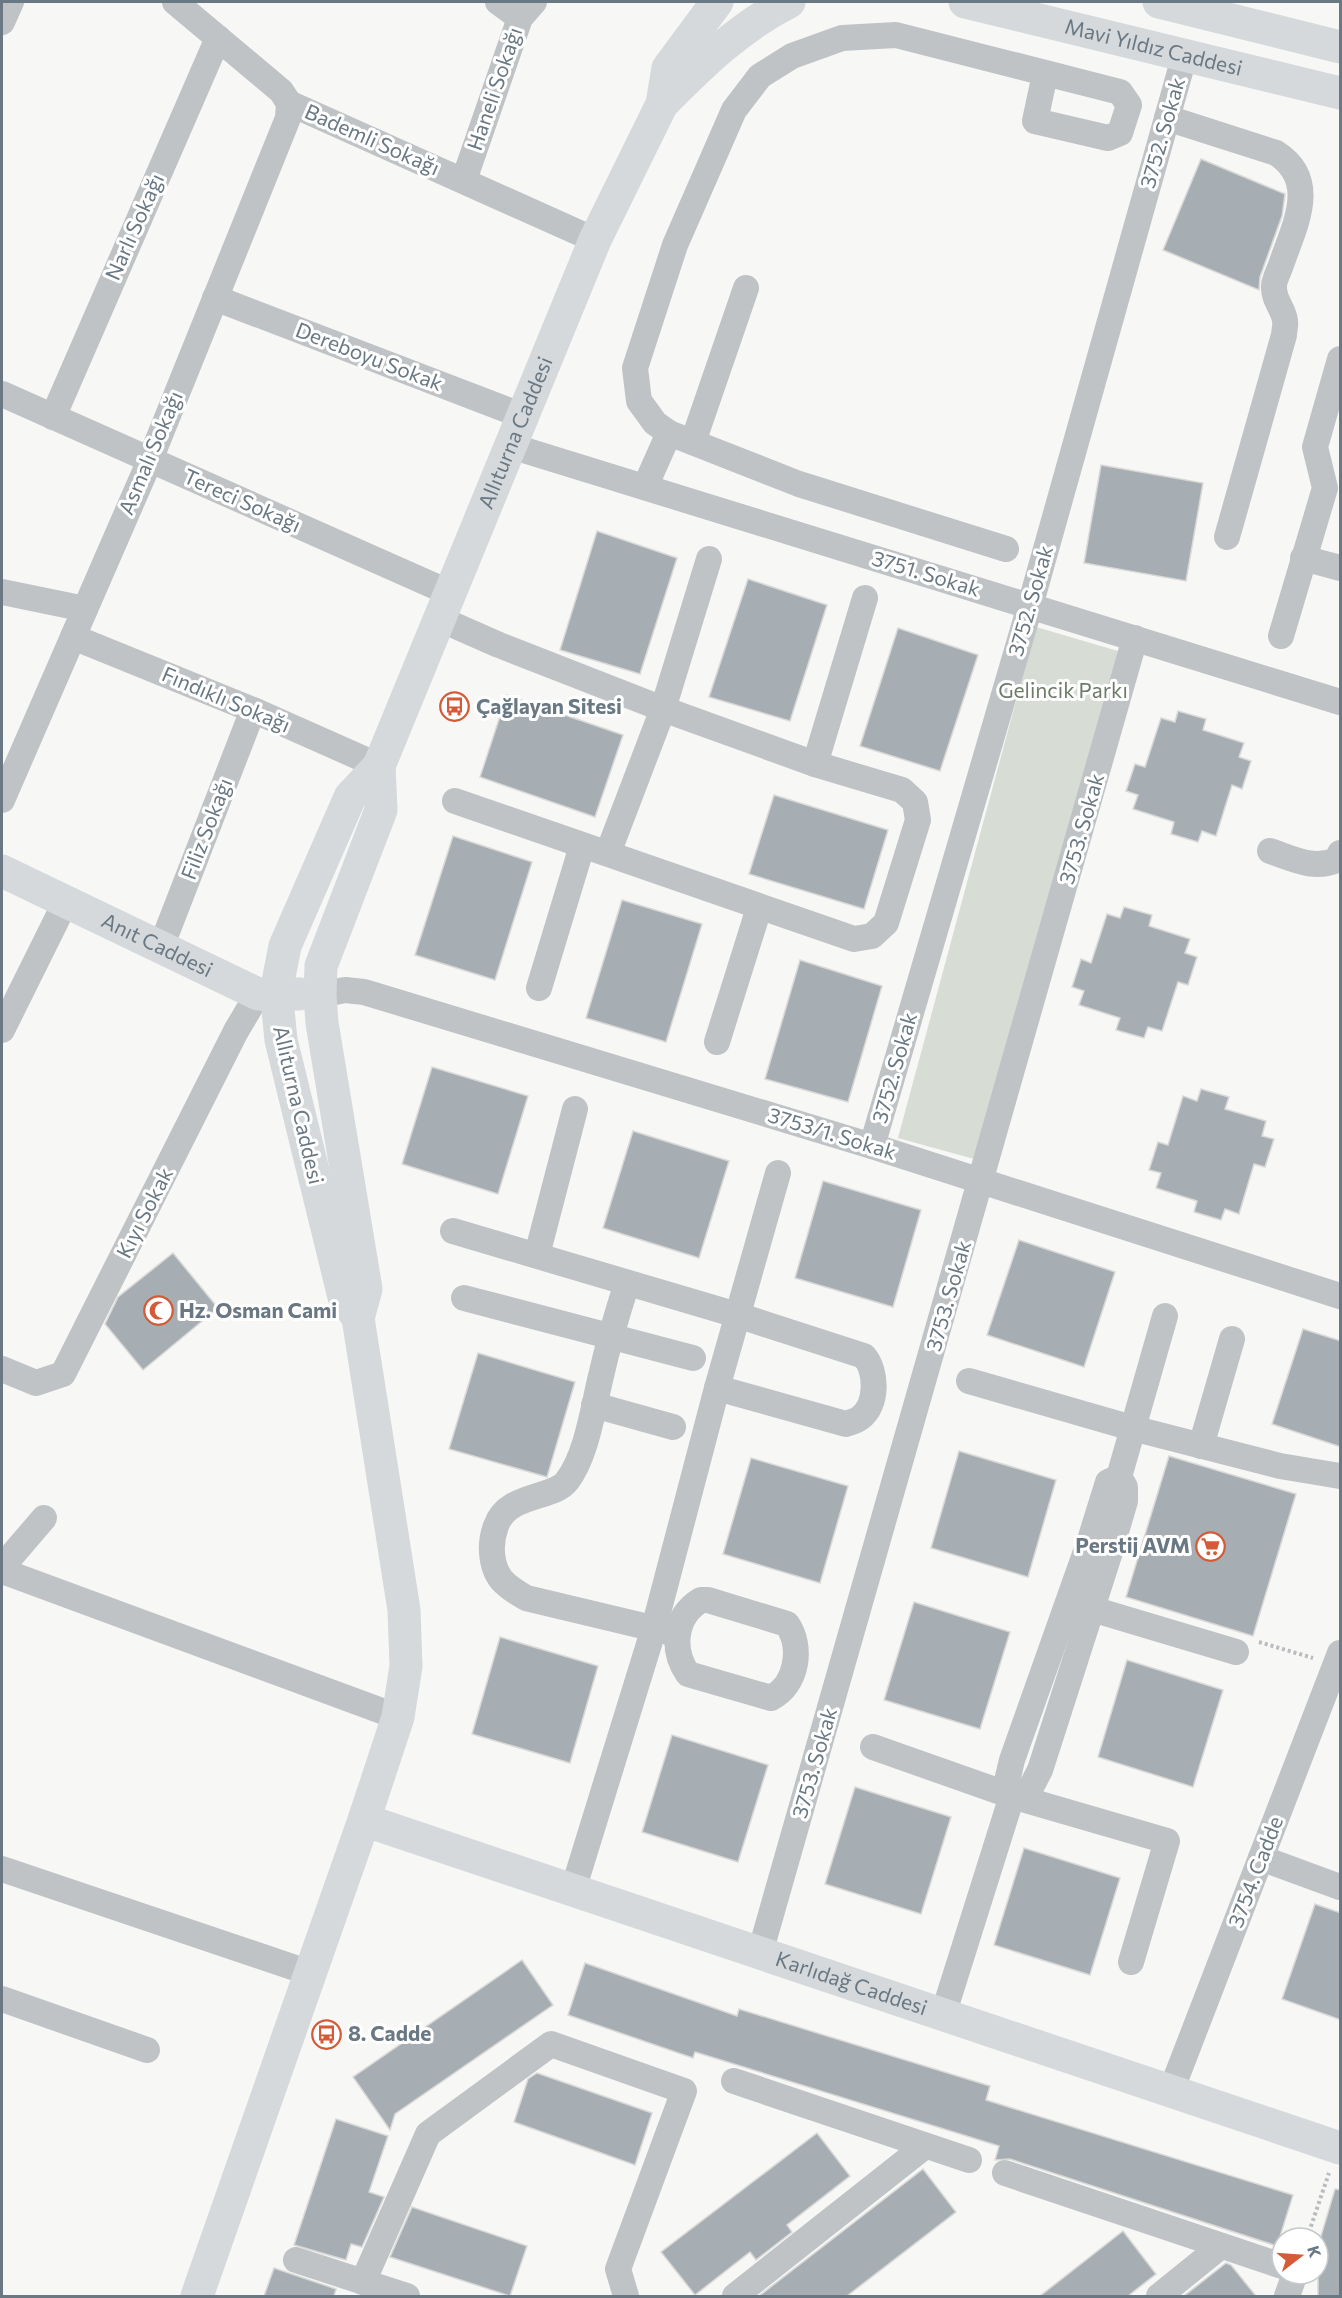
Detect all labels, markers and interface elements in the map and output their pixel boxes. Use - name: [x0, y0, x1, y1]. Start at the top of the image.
- street label: Mavi Yıldız Caddesi: [1063, 13, 1245, 80]
- street label: Haneli Sokağı: [461, 24, 526, 153]
- street label: 3752. Sokak: [1134, 74, 1189, 191]
- street label: Bademli Sokağı: [301, 98, 444, 180]
- street label: Narlı Sokağı: [99, 169, 168, 284]
- street label: Dereboyu Sokak: [292, 316, 447, 395]
- street label: Allıturna Caddesi: [472, 353, 557, 512]
- street label: Asmalı Sokağı: [112, 387, 187, 518]
- street label: Tereci Sokağı: [180, 463, 305, 537]
- street label: 3752. Sokak: [1002, 542, 1057, 659]
- street label: 3751. Sokak: [869, 544, 983, 601]
- street label: Fındıklı Sokağı: [159, 660, 294, 737]
- park label: Gelincik Parkı: [998, 677, 1128, 702]
- bus stop icon: Çağlayan Sitesi: [439, 691, 471, 723]
- place label: Çağlayan Sitesi: [476, 693, 622, 718]
- street label: 3753. Sokak: [1053, 770, 1108, 887]
- street label: Filiz Sokağı: [175, 774, 236, 883]
- street label: Anıt Caddesi: [98, 907, 217, 981]
- street label: 3752. Sokak: [866, 1009, 921, 1126]
- street label: Allıturna Caddesi: [269, 1023, 330, 1186]
- street label: 3753/1. Sokak: [765, 1101, 899, 1164]
- street label: Kıyı Sokak: [110, 1163, 177, 1262]
- street label: 3753. Sokak: [920, 1237, 975, 1354]
- mosque icon: Hz. Osman Cami: [142, 1295, 174, 1327]
- place label: Hz. Osman Cami: [179, 1297, 337, 1322]
- supermarket icon: Perstij AVM: [1195, 1530, 1227, 1562]
- place label: Perstij AVM: [1075, 1532, 1190, 1557]
- street label: 3753. Sokak: [786, 1704, 841, 1821]
- street label: 3754. Cadde: [1222, 1812, 1287, 1931]
- street label: Karlıdağ Caddesi: [773, 1945, 931, 2019]
- bus stop icon: 8. Cadde: [311, 2018, 343, 2050]
- place label: 8. Cadde: [348, 2020, 431, 2045]
- north arrow: [1270, 2226, 1330, 2286]
- text: K: [1304, 2243, 1326, 2260]

